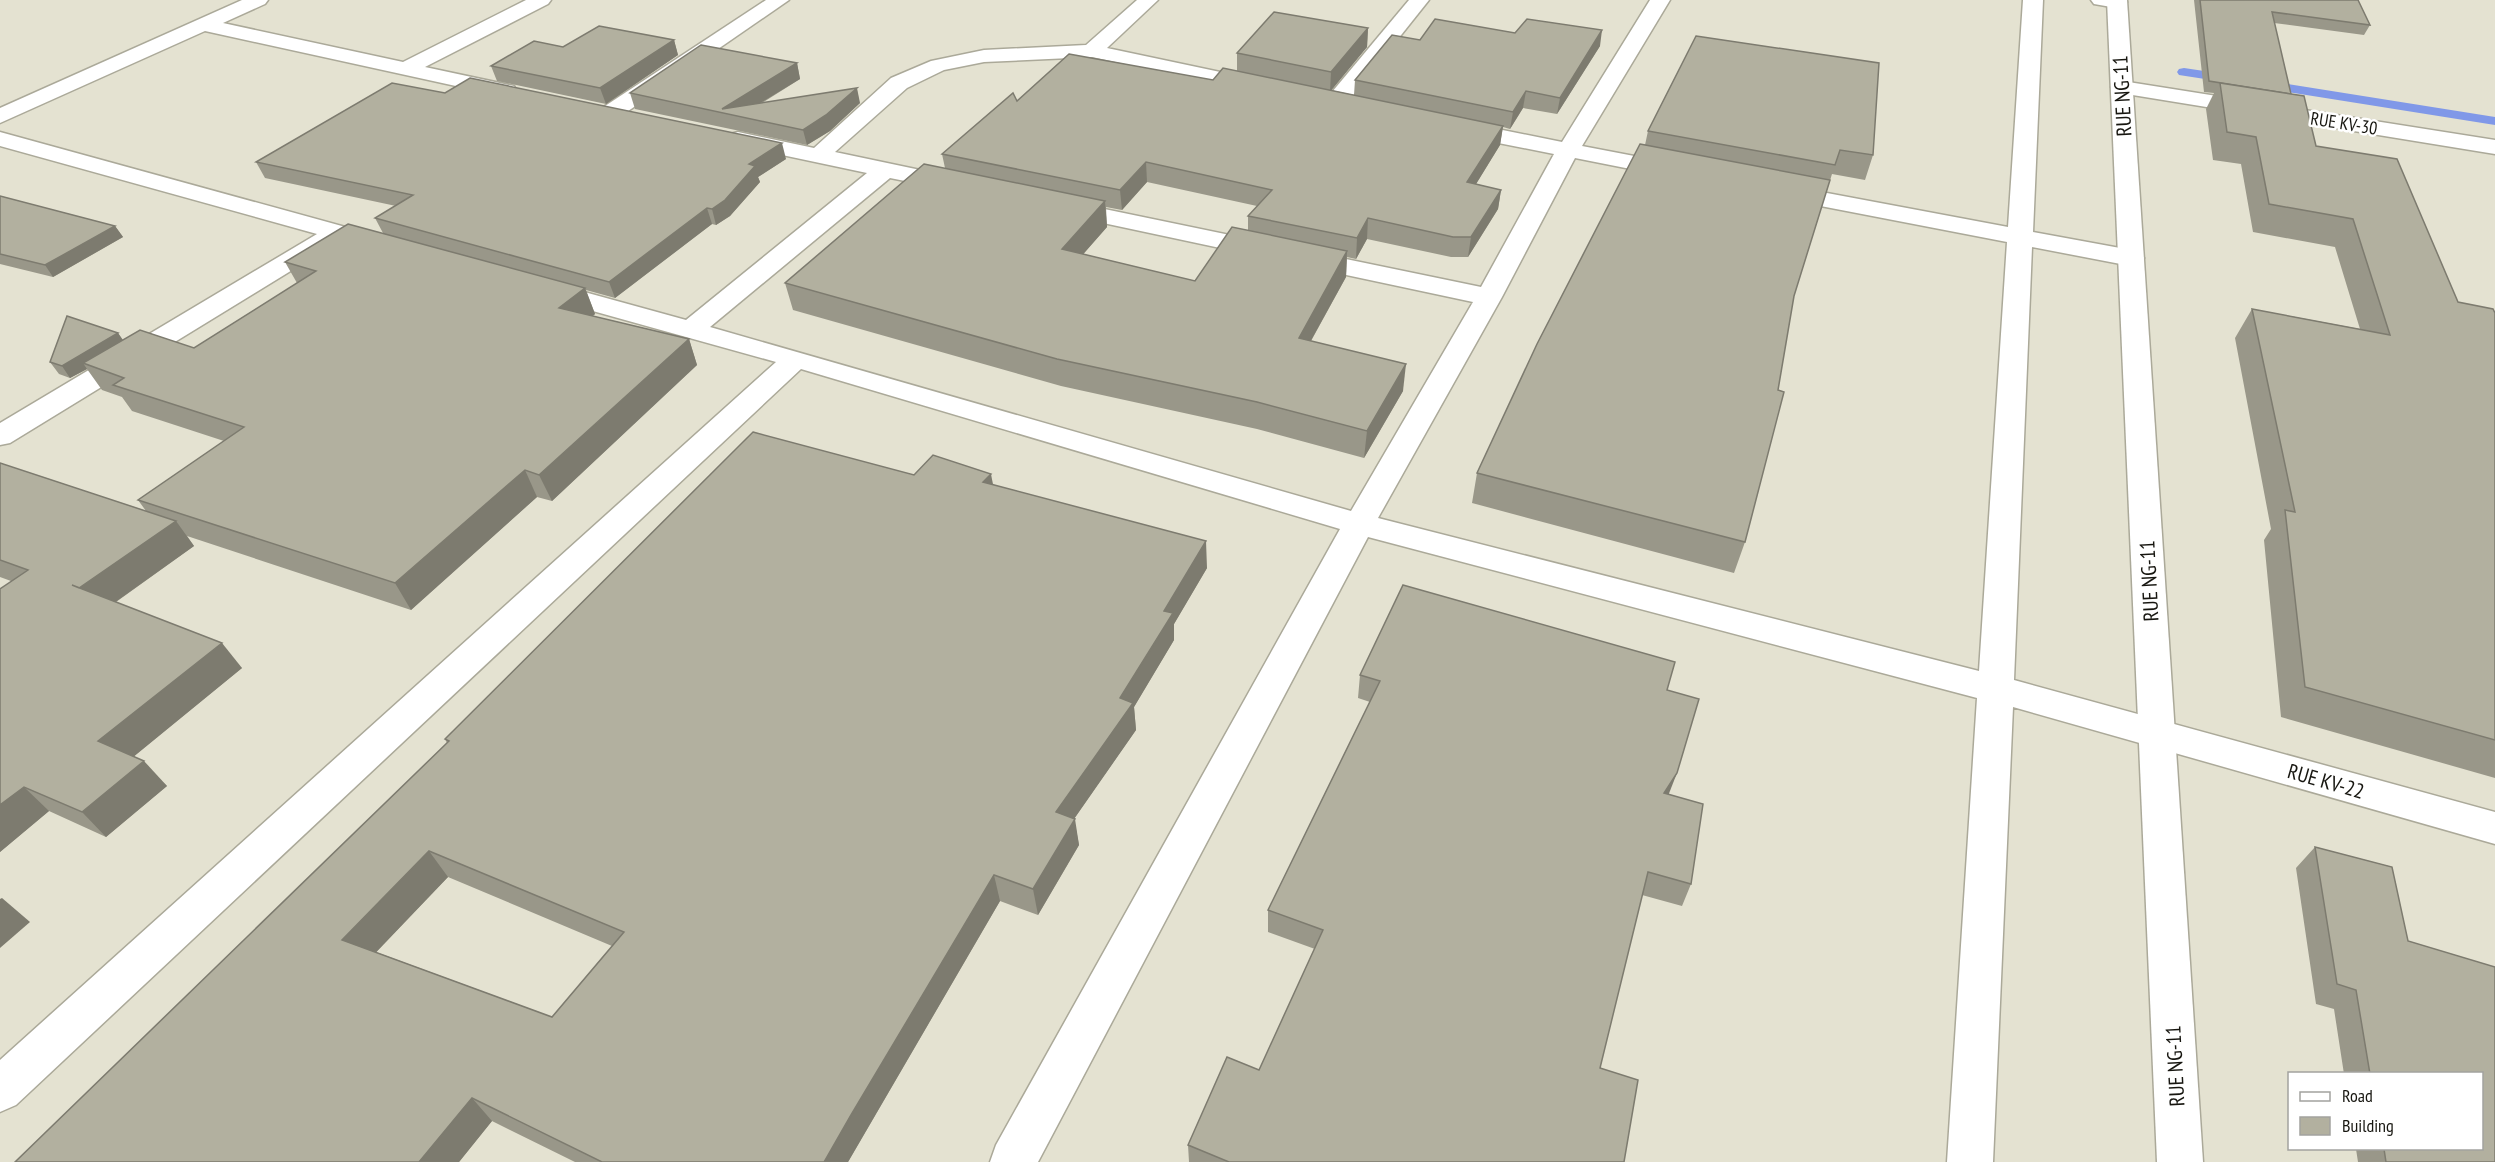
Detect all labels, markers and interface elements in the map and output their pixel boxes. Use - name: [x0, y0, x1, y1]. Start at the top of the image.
- street label: RUE NG-11: [2106, 55, 2138, 137]
- street label: RUE KV-30: [2309, 106, 2379, 140]
- street label: RUE NG-11: [2133, 540, 2165, 622]
- street label: RUE KV-22: [2285, 757, 2367, 805]
- street label: RUE NG-11: [2159, 1025, 2191, 1107]
- legend: [2288, 1072, 2483, 1150]
- text: Road: [2342, 1084, 2373, 1107]
- text: Building: [2342, 1114, 2394, 1137]

